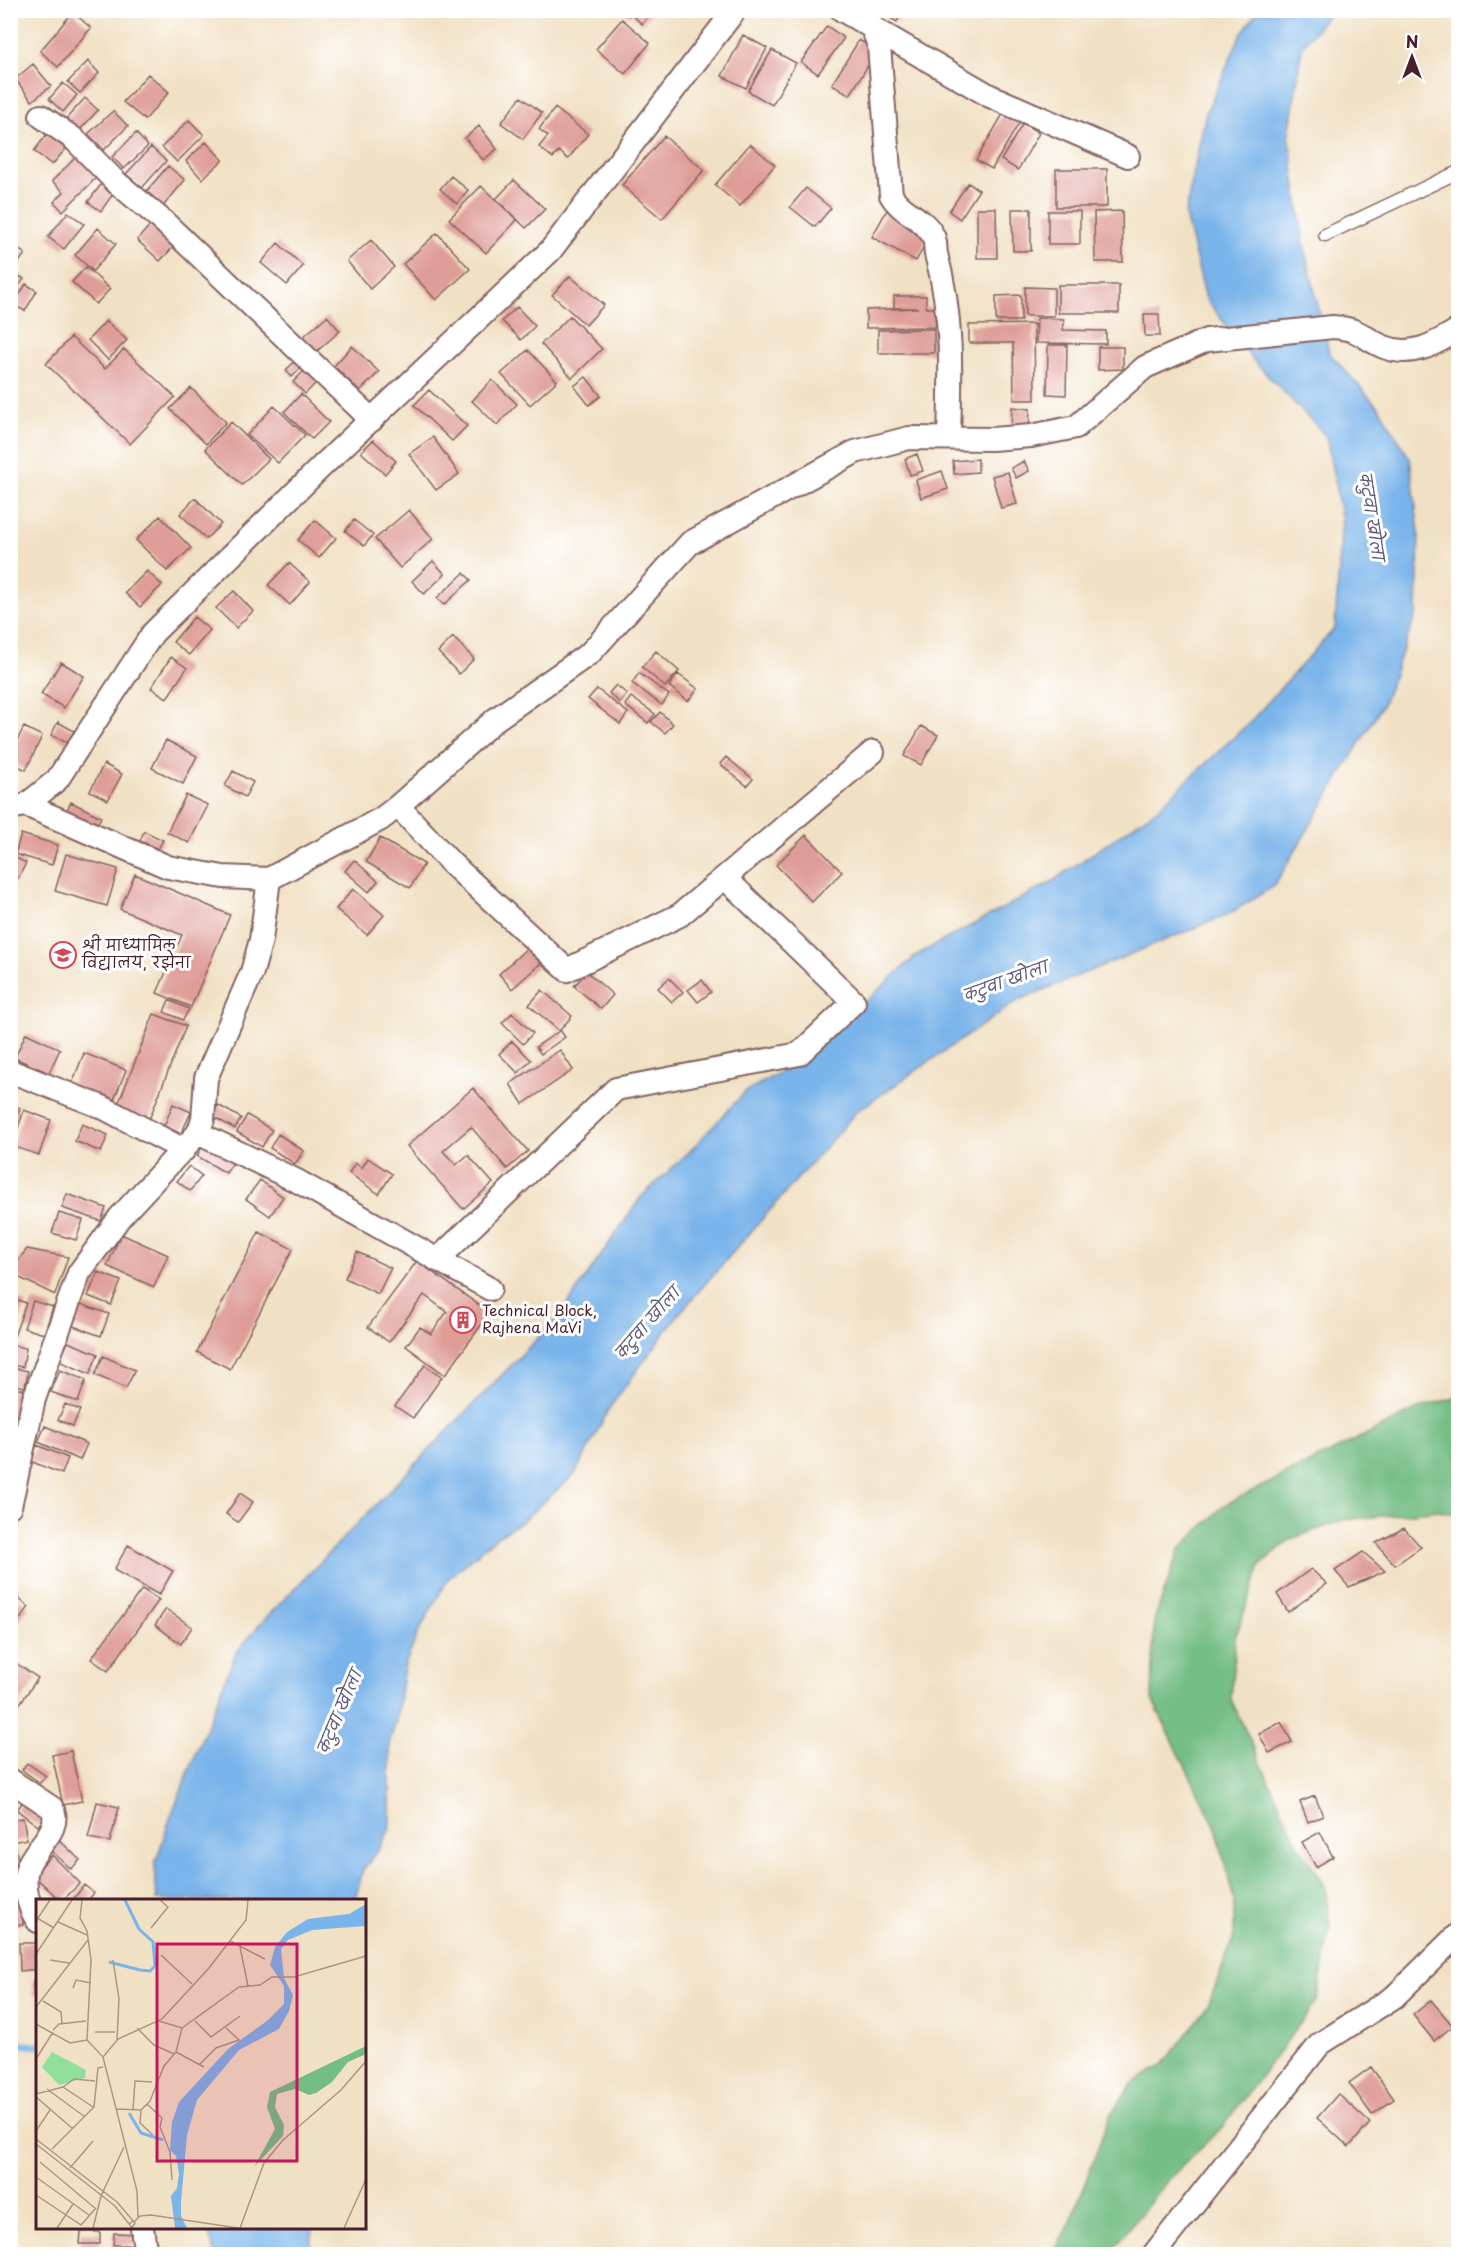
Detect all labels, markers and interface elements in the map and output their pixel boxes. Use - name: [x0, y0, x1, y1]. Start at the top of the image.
- north arrow: [1382, 27, 1442, 87]
- text: N: [1406, 29, 1418, 53]
- water label: कटुवा खोला: [1352, 470, 1392, 566]
- place label: श्री माध्यामिक विद्यालय, रझेना: [81, 933, 191, 973]
- school or university icon: श्री माध्यामिक विद्यालय, रझेना: [48, 940, 78, 970]
- water label: कटुवा खोला: [959, 952, 1055, 1008]
- water label: कटुवा खोला: [608, 1278, 689, 1365]
- place label: Technical Block, Rajhena MaVi: [482, 1298, 597, 1338]
- building icon: Technical Block, Rajhena MaVi: [448, 1305, 478, 1335]
- water label: कटुवा खोला: [310, 1662, 370, 1758]
- inset map: [36, 1899, 366, 2229]

